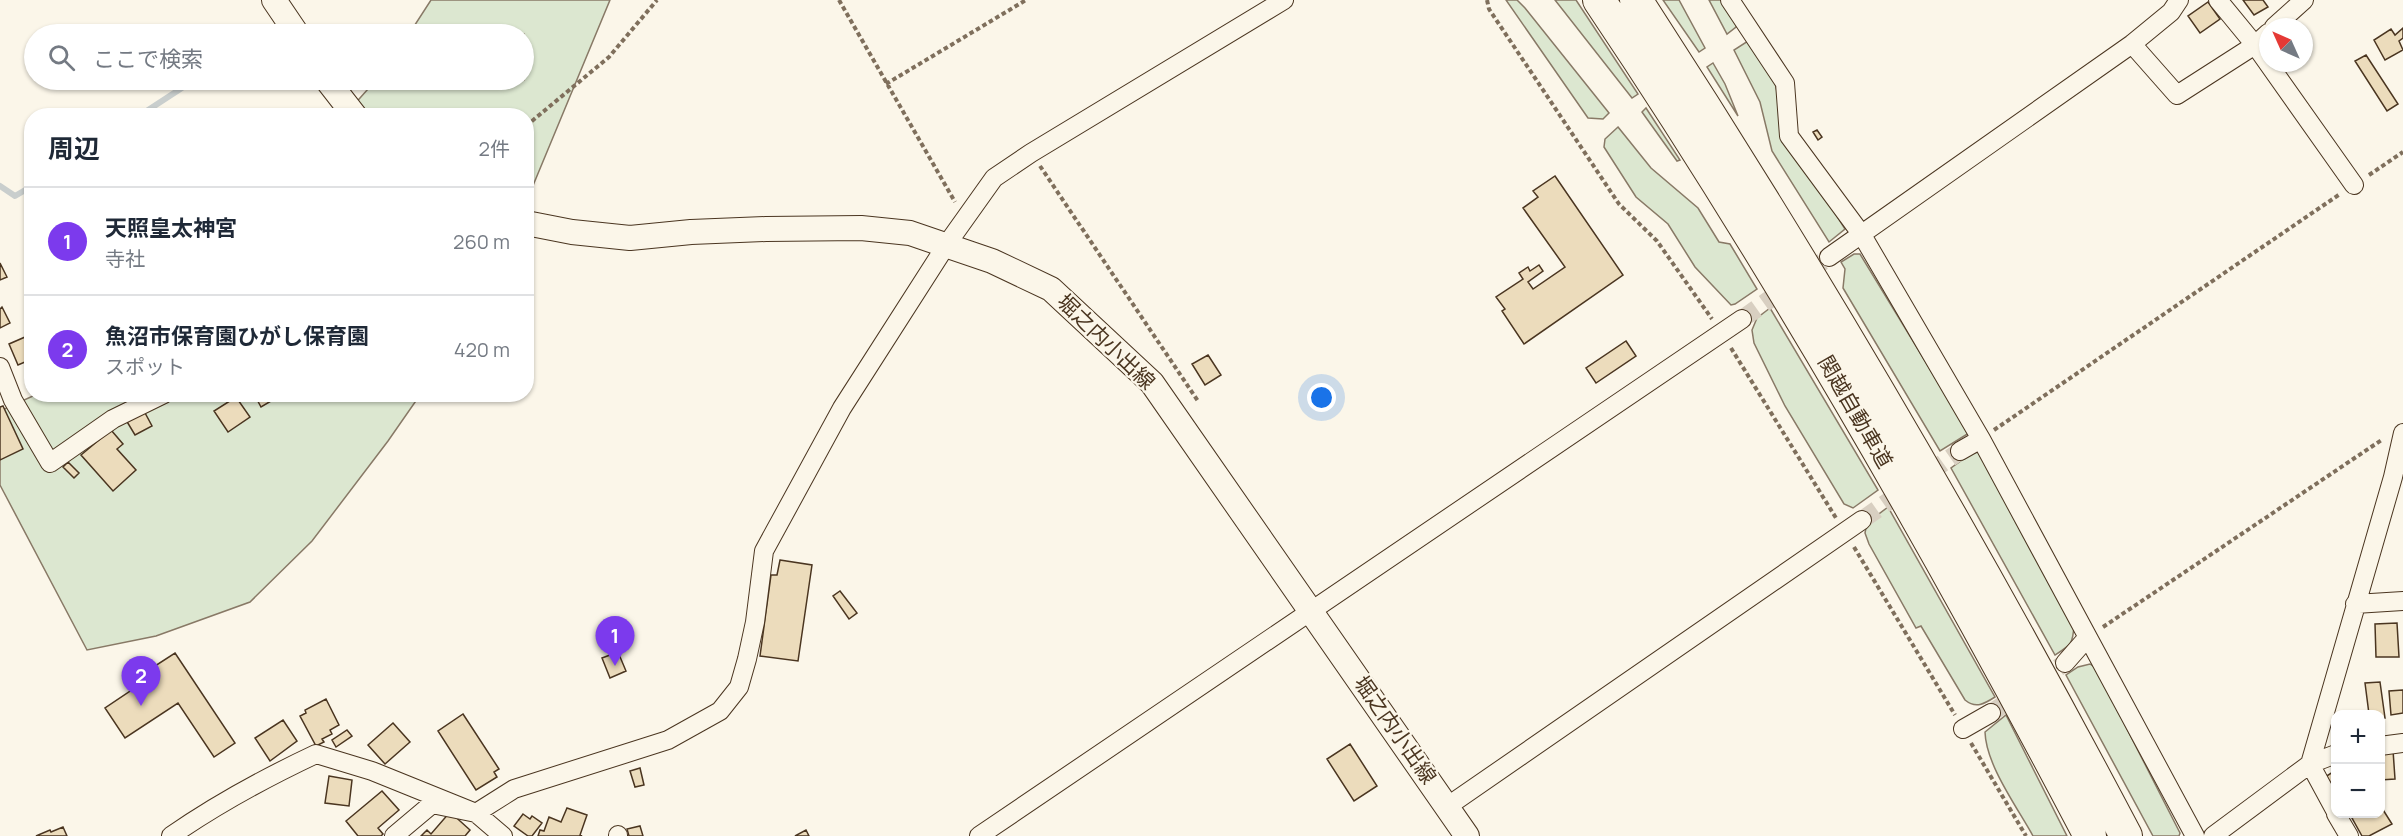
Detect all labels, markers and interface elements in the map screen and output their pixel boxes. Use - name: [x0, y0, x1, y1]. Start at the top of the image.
- north arrow: [2259, 18, 2313, 72]
- search box: [24, 24, 534, 90]
- icon: search: [45, 41, 78, 74]
- text: ここで検索: [93, 44, 203, 74]
- text: 周辺: [48, 130, 100, 166]
- text: 2件: [479, 135, 510, 162]
- text: 天照皇太神宮: [105, 213, 237, 243]
- text: 1: [63, 228, 72, 255]
- text: 260 m: [453, 228, 510, 255]
- text: 寺社: [105, 245, 145, 272]
- street label: 堀之内小出線: [1052, 287, 1162, 395]
- text: 魚沼市保育園ひがし保育園: [105, 321, 369, 351]
- text: 2: [62, 336, 73, 363]
- text: 420 m: [454, 336, 510, 363]
- street label: 関越自動車道: [1812, 350, 1899, 473]
- text: スポット: [105, 353, 185, 380]
- your location: [1307, 383, 1336, 412]
- pin: 1: [596, 616, 634, 666]
- pin: 2: [122, 656, 160, 706]
- street label: 堀之内小出線: [1348, 670, 1443, 789]
- map controls: [2331, 710, 2385, 818]
- button: +: [2331, 710, 2385, 764]
- button: −: [2331, 764, 2385, 818]

